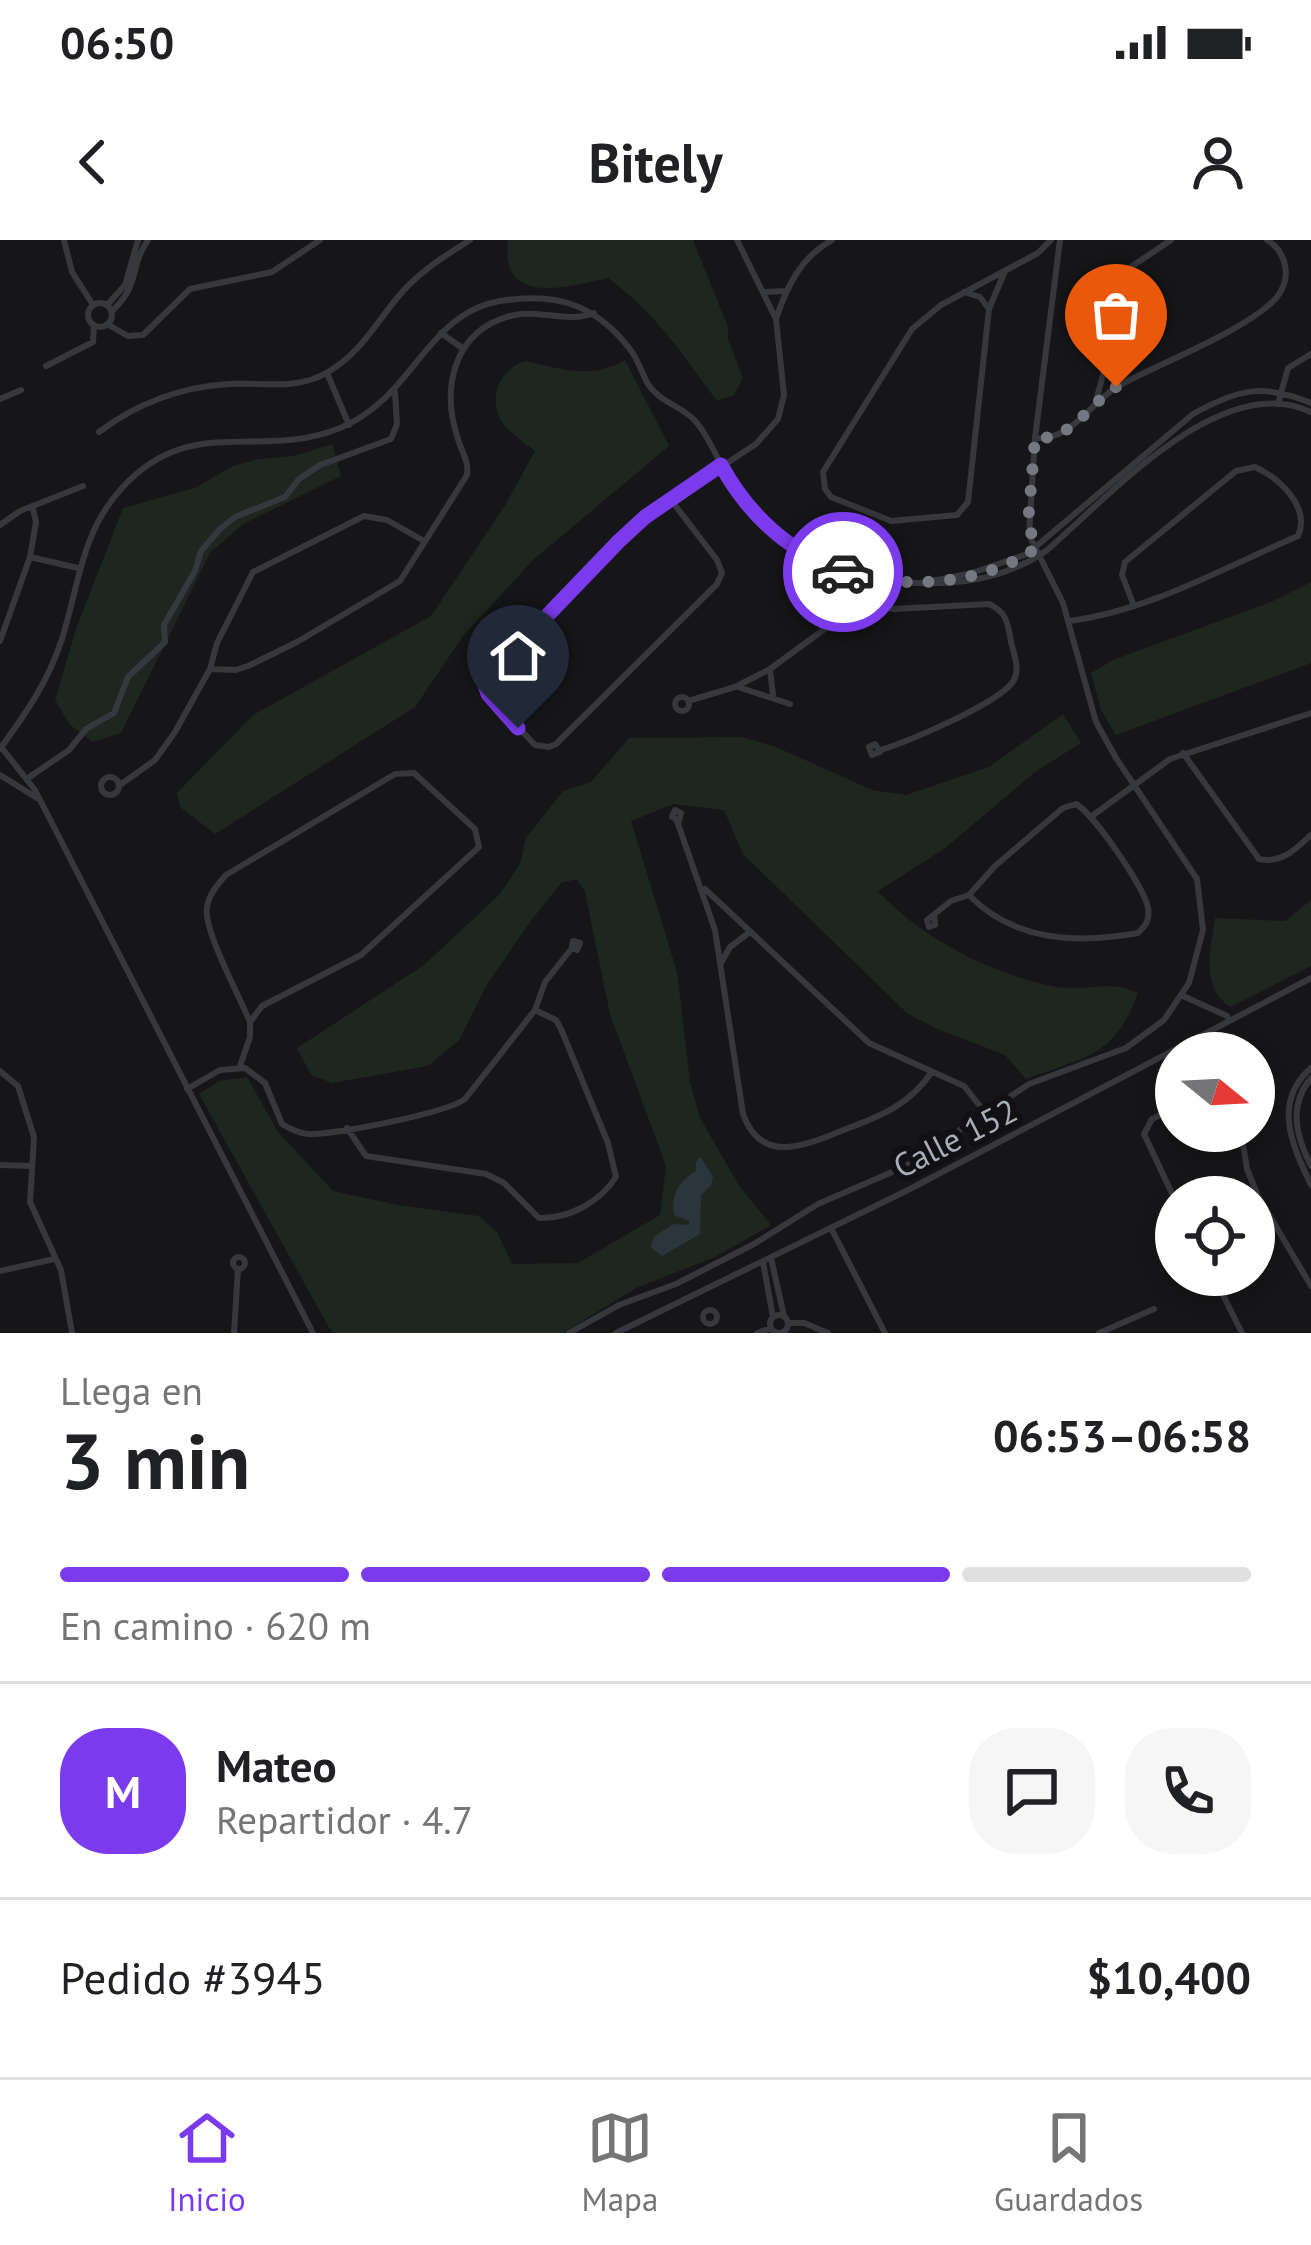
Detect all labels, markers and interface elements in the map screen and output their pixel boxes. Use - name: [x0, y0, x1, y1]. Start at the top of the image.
- text: 06:50: [60, 13, 174, 71]
- text: Bitely: [588, 127, 723, 197]
- icon: back: [60, 129, 126, 195]
- icon: person: [1185, 129, 1251, 195]
- pin: [1065, 264, 1167, 387]
- icon: bag: [1083, 282, 1149, 348]
- courier: [783, 512, 903, 632]
- icon: car: [810, 539, 876, 605]
- pin: [467, 605, 569, 728]
- icon: home: [485, 623, 551, 689]
- north arrow: [1155, 1032, 1275, 1152]
- map controls: [1155, 1032, 1275, 1296]
- street label: Calle 152: [886, 1088, 1024, 1187]
- button: locate: [1155, 1176, 1275, 1296]
- text: Llega en: [60, 1365, 203, 1416]
- text: 06:53–06:58: [993, 1406, 1251, 1464]
- text: 3 min: [60, 1410, 250, 1511]
- text: En camino · 620 m: [60, 1600, 371, 1651]
- button: chat: [969, 1728, 1095, 1854]
- button: phone: [1125, 1728, 1251, 1854]
- text: Mateo: [216, 1736, 337, 1794]
- text: M: [105, 1762, 141, 1820]
- text: Repartidor · 4.7: [216, 1794, 473, 1845]
- text: Pedido #3945: [60, 1948, 326, 2006]
- text: $10,400: [1087, 1948, 1251, 2006]
- tab: Inicio: [168, 2105, 246, 2220]
- tab: Mapa: [582, 2105, 658, 2220]
- tab: Guardados: [994, 2105, 1143, 2220]

